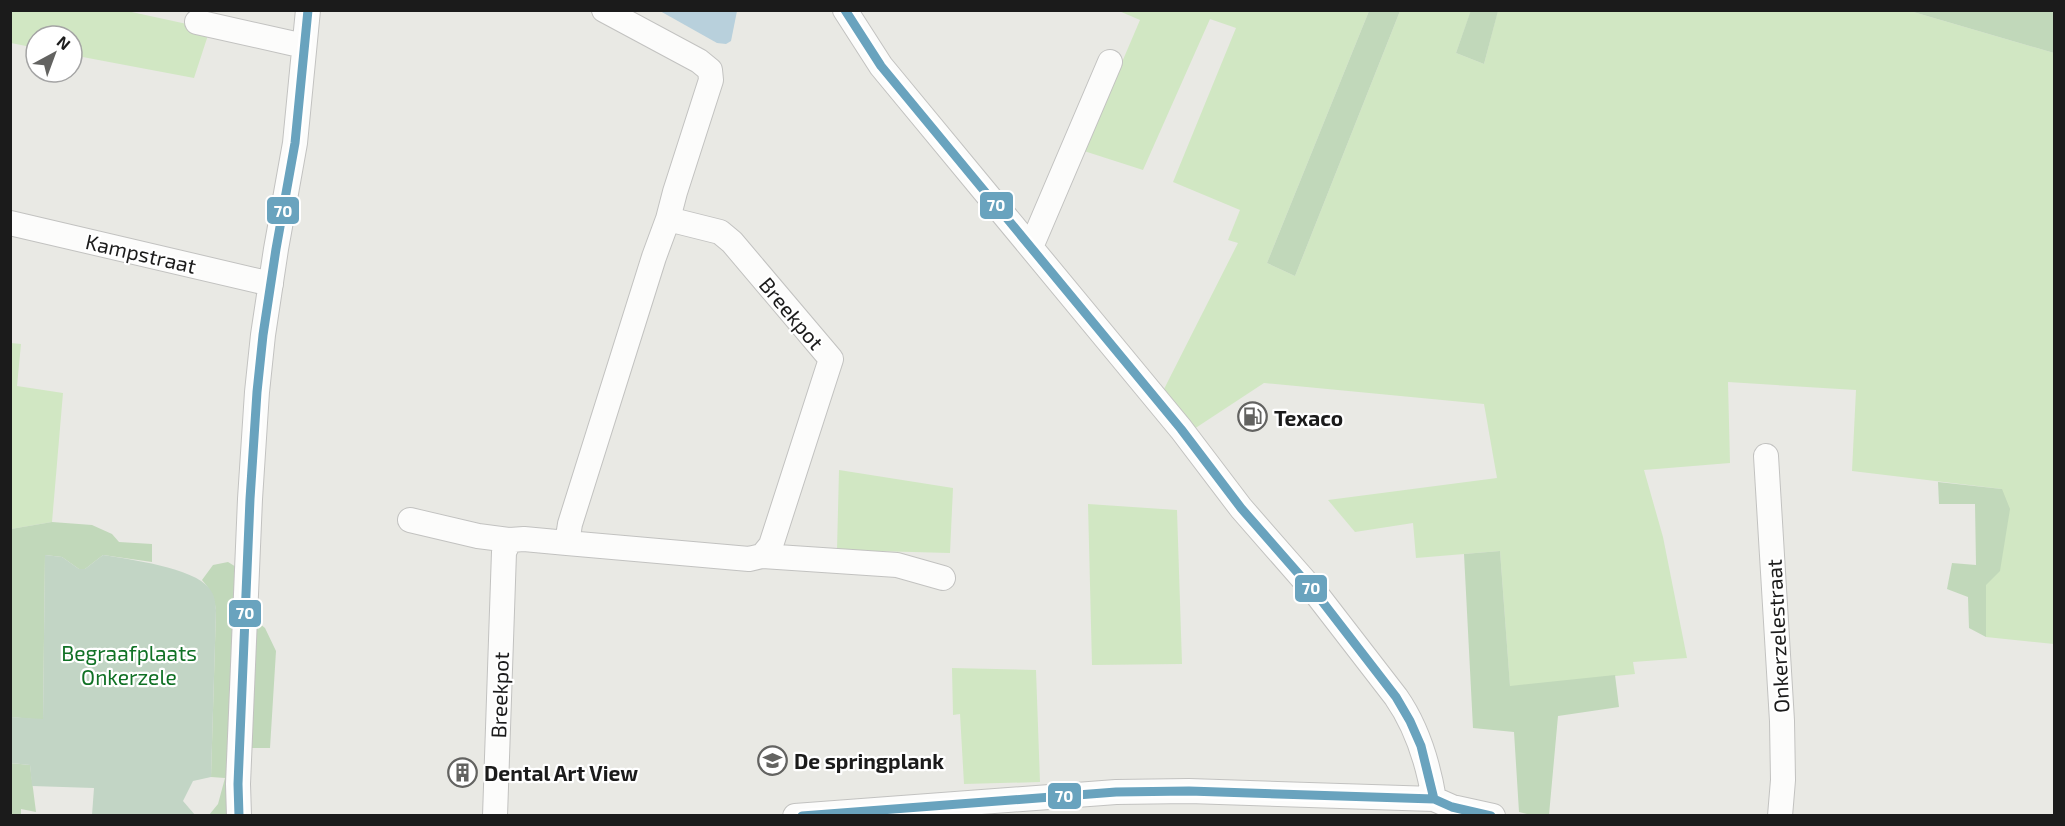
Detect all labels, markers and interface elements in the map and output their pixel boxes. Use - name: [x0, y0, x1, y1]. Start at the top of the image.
- north arrow: [24, 24, 84, 84]
- text: N: [54, 31, 75, 53]
- line badge: 70: [979, 191, 1014, 220]
- text: 70: [987, 195, 1005, 214]
- line badge: 70: [266, 196, 300, 225]
- text: 70: [274, 201, 292, 220]
- street label: Kampstraat: [83, 228, 199, 278]
- street label: Breekpot: [755, 272, 829, 354]
- fuel station icon: Texaco: [1237, 401, 1269, 433]
- place label: Texaco: [1274, 405, 1343, 430]
- street label: Onkerzelestraat: [1760, 558, 1794, 714]
- line badge: 70: [1294, 574, 1328, 603]
- text: 70: [1302, 578, 1320, 597]
- line badge: 70: [228, 599, 262, 628]
- text: 70: [236, 603, 254, 622]
- park label: Begraafplaats Onkerzele: [61, 640, 197, 689]
- street label: Breekpot: [485, 651, 513, 739]
- school or university icon: De springplank: [757, 744, 789, 776]
- place label: De springplank: [794, 748, 944, 773]
- building icon: Dental Art View: [447, 756, 479, 788]
- place label: Dental Art View: [484, 760, 638, 785]
- line badge: 70: [1047, 782, 1082, 810]
- text: 70: [1055, 786, 1073, 805]

